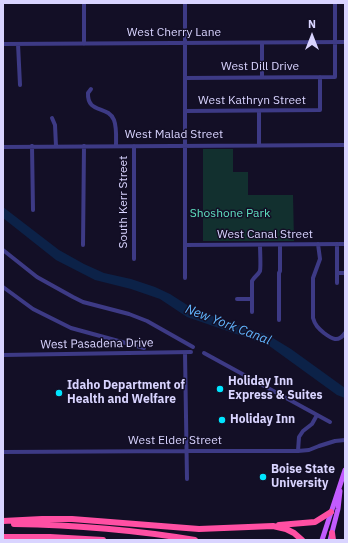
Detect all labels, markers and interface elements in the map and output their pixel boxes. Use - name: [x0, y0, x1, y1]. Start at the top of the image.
- north arrow: [292, 16, 332, 56]
- text: N: [308, 17, 316, 31]
- street label: West Cherry Lane: [127, 26, 221, 40]
- street label: West Dill Drive: [221, 60, 299, 74]
- street label: West Kathryn Street: [198, 94, 306, 108]
- street label: West Malad Street: [125, 128, 223, 142]
- street label: South Kerr Street: [117, 156, 131, 248]
- park label: Shoshone Park: [190, 207, 270, 221]
- street label: West Canal Street: [217, 228, 313, 242]
- water label: New York Canal: [183, 302, 273, 348]
- street label: West Pasadena Drive: [40, 336, 154, 352]
- place label: Holiday Inn Express & Suites: [228, 375, 323, 403]
- place label: Idaho Department of Health and Welfare: [67, 379, 185, 407]
- marker: Holiday Inn Express & Suites: [215, 384, 225, 394]
- marker: Idaho Department of Health and Welfare: [54, 388, 64, 398]
- place label: Holiday Inn: [230, 413, 295, 427]
- marker: Holiday Inn: [217, 415, 227, 425]
- street label: West Elder Street: [128, 434, 222, 448]
- place label: Boise State University: [271, 463, 335, 491]
- marker: Boise State University: [258, 472, 268, 482]

